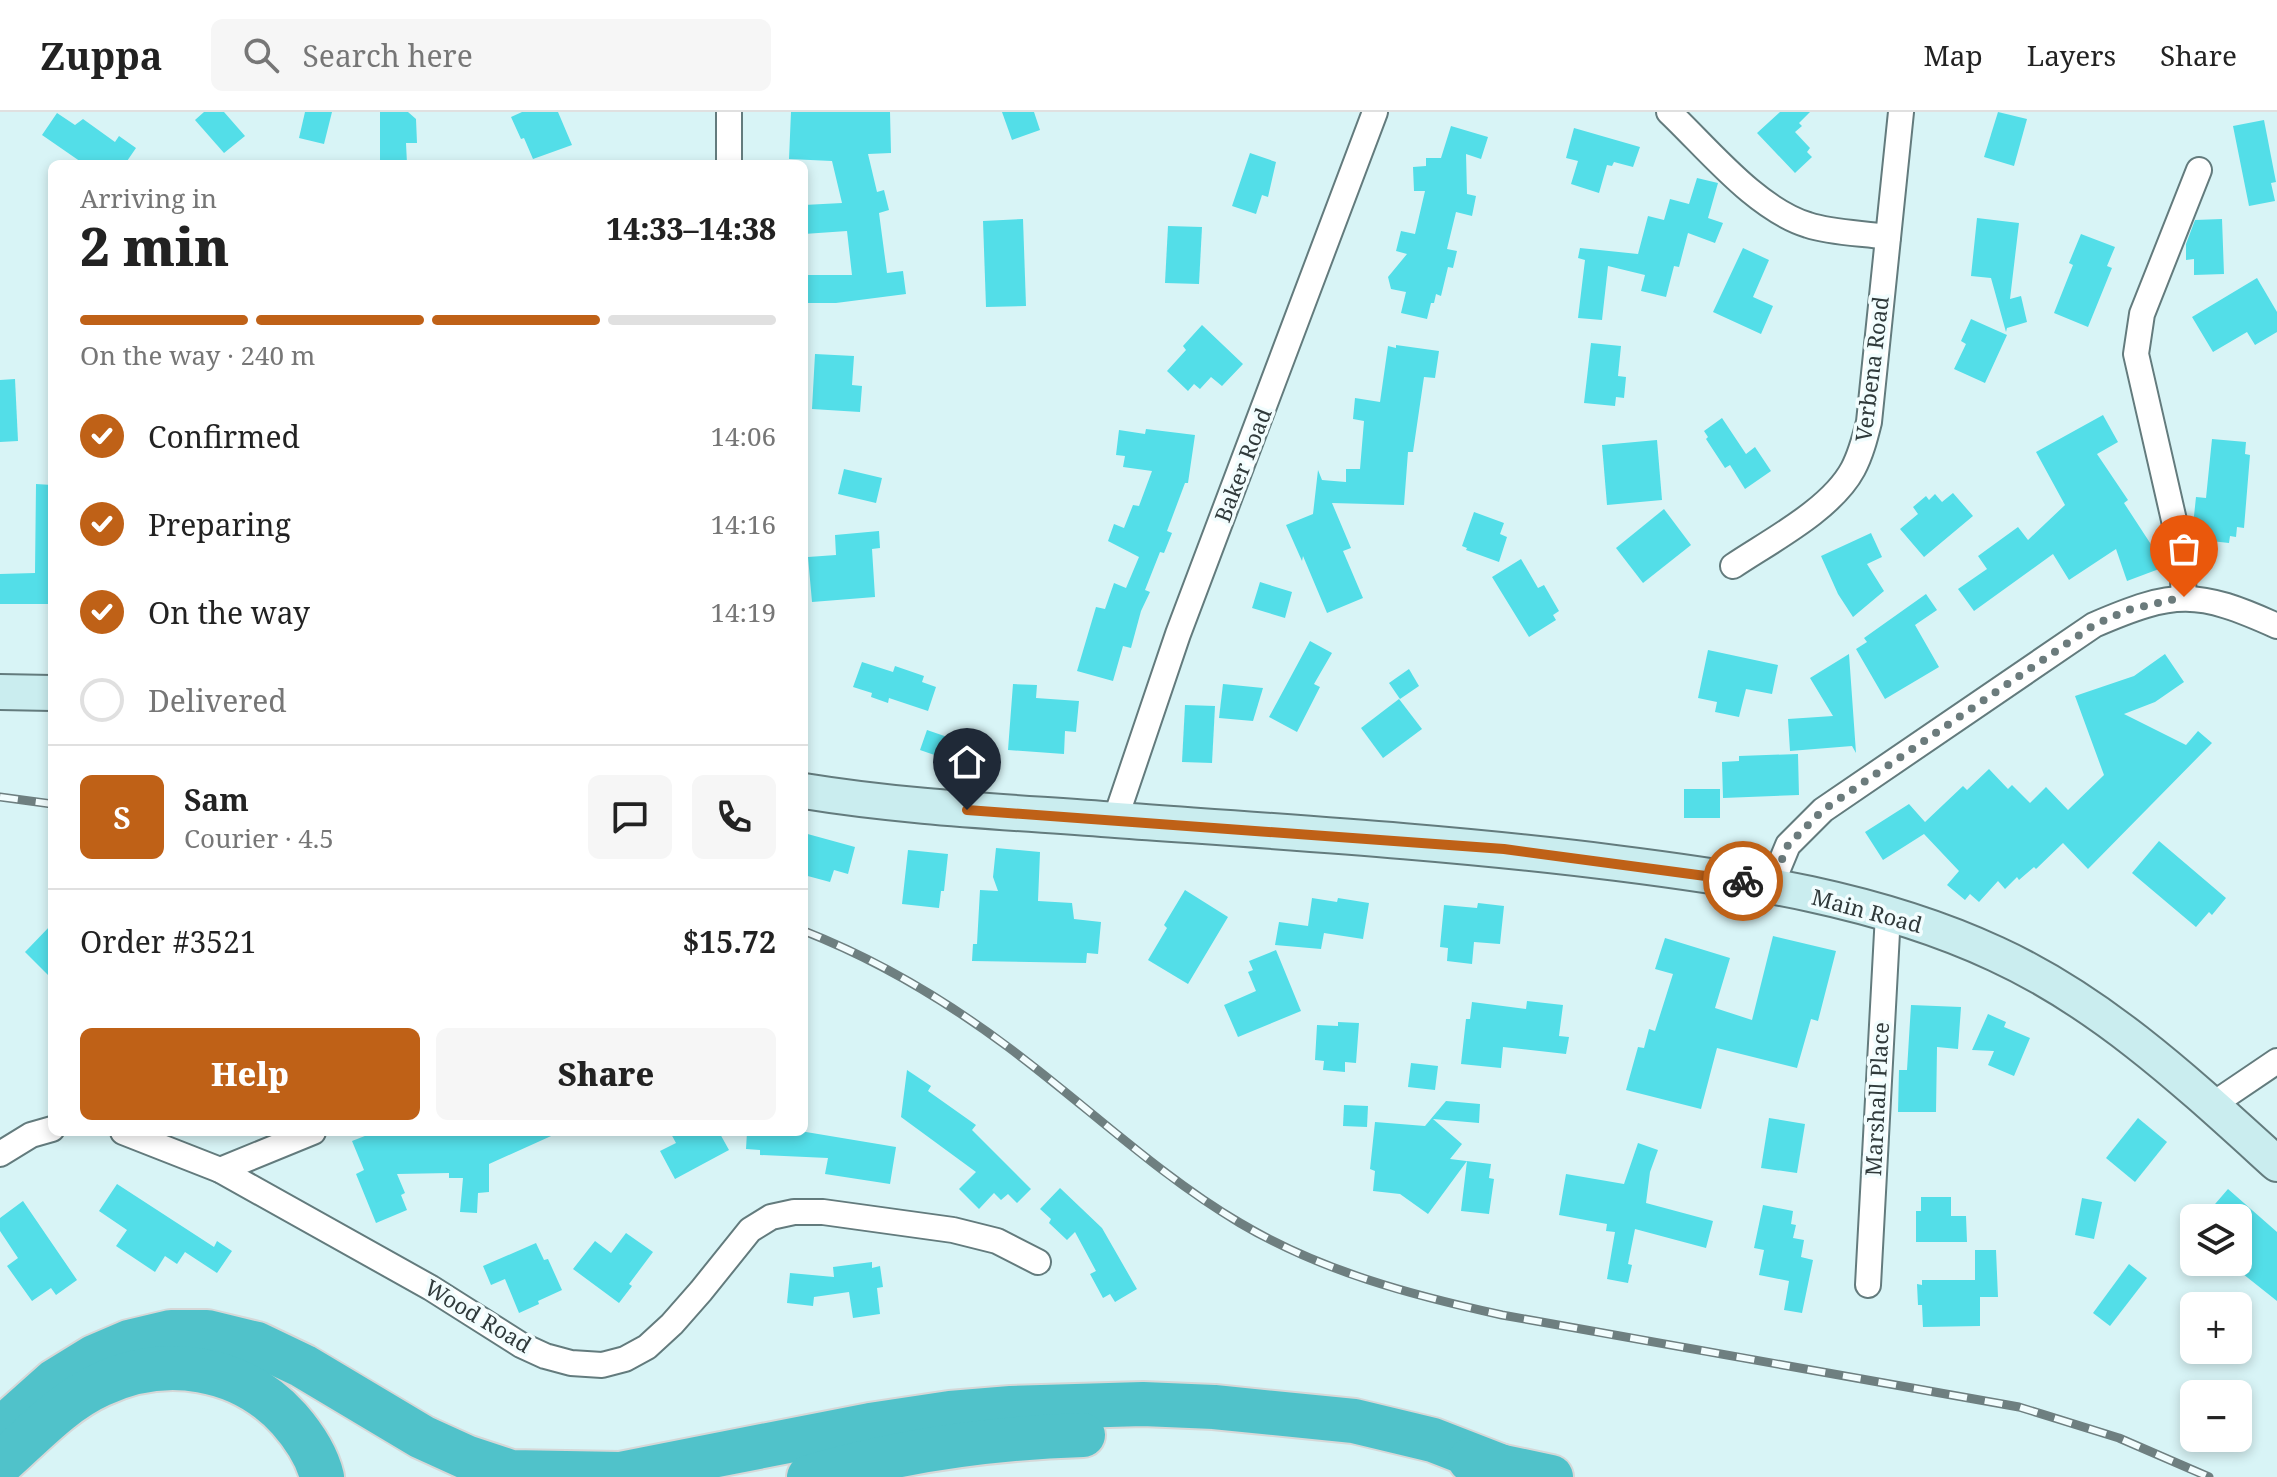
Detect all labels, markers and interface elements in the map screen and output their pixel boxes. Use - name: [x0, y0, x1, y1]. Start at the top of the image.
- search box: [211, 19, 771, 91]
- text: Zuppa: [40, 29, 163, 81]
- icon: search: [239, 33, 283, 77]
- text: Search here: [303, 35, 473, 76]
- text: Map: [1924, 36, 1983, 74]
- text: Layers: [2027, 36, 2116, 74]
- text: Share: [2160, 36, 2237, 74]
- text: Arriving in: [80, 180, 217, 216]
- text: 14:33–14:38: [606, 208, 776, 249]
- text: 2 min: [80, 210, 229, 281]
- street label: Verbena Road: [1847, 294, 1895, 443]
- text: On the way · 240 m: [80, 337, 315, 373]
- street label: Baker Road: [1207, 403, 1278, 526]
- icon: check: [80, 414, 124, 458]
- text: Confirmed: [148, 416, 300, 457]
- text: 14:06: [710, 418, 776, 454]
- icon: check: [80, 502, 124, 546]
- text: Preparing: [148, 504, 291, 545]
- text: 14:16: [710, 506, 776, 542]
- pin: [2150, 515, 2218, 597]
- icon: bag: [2162, 527, 2206, 571]
- icon: check: [80, 590, 124, 634]
- text: On the way: [148, 592, 310, 633]
- text: 14:19: [710, 594, 776, 630]
- text: Delivered: [148, 680, 287, 721]
- pin: [933, 728, 1001, 810]
- icon: home: [945, 740, 989, 784]
- button: chat: [588, 775, 672, 859]
- button: phone: [692, 775, 776, 859]
- text: Sam: [184, 779, 249, 820]
- text: S: [113, 797, 131, 838]
- text: Courier · 4.5: [184, 820, 334, 856]
- courier: [1703, 841, 1783, 921]
- icon: bike: [1721, 859, 1765, 903]
- street label: Main Road: [1809, 881, 1926, 939]
- text: Order #3521: [80, 921, 257, 962]
- text: $15.72: [682, 921, 776, 962]
- street label: Marshall Place: [1857, 1021, 1895, 1177]
- button: Help: [80, 1028, 420, 1120]
- button: Share: [436, 1028, 776, 1120]
- map controls: [2180, 1204, 2252, 1452]
- button: layers: [2180, 1204, 2252, 1276]
- street label: Wood Road: [420, 1272, 538, 1359]
- button: +: [2180, 1292, 2252, 1364]
- button: −: [2180, 1380, 2252, 1452]

